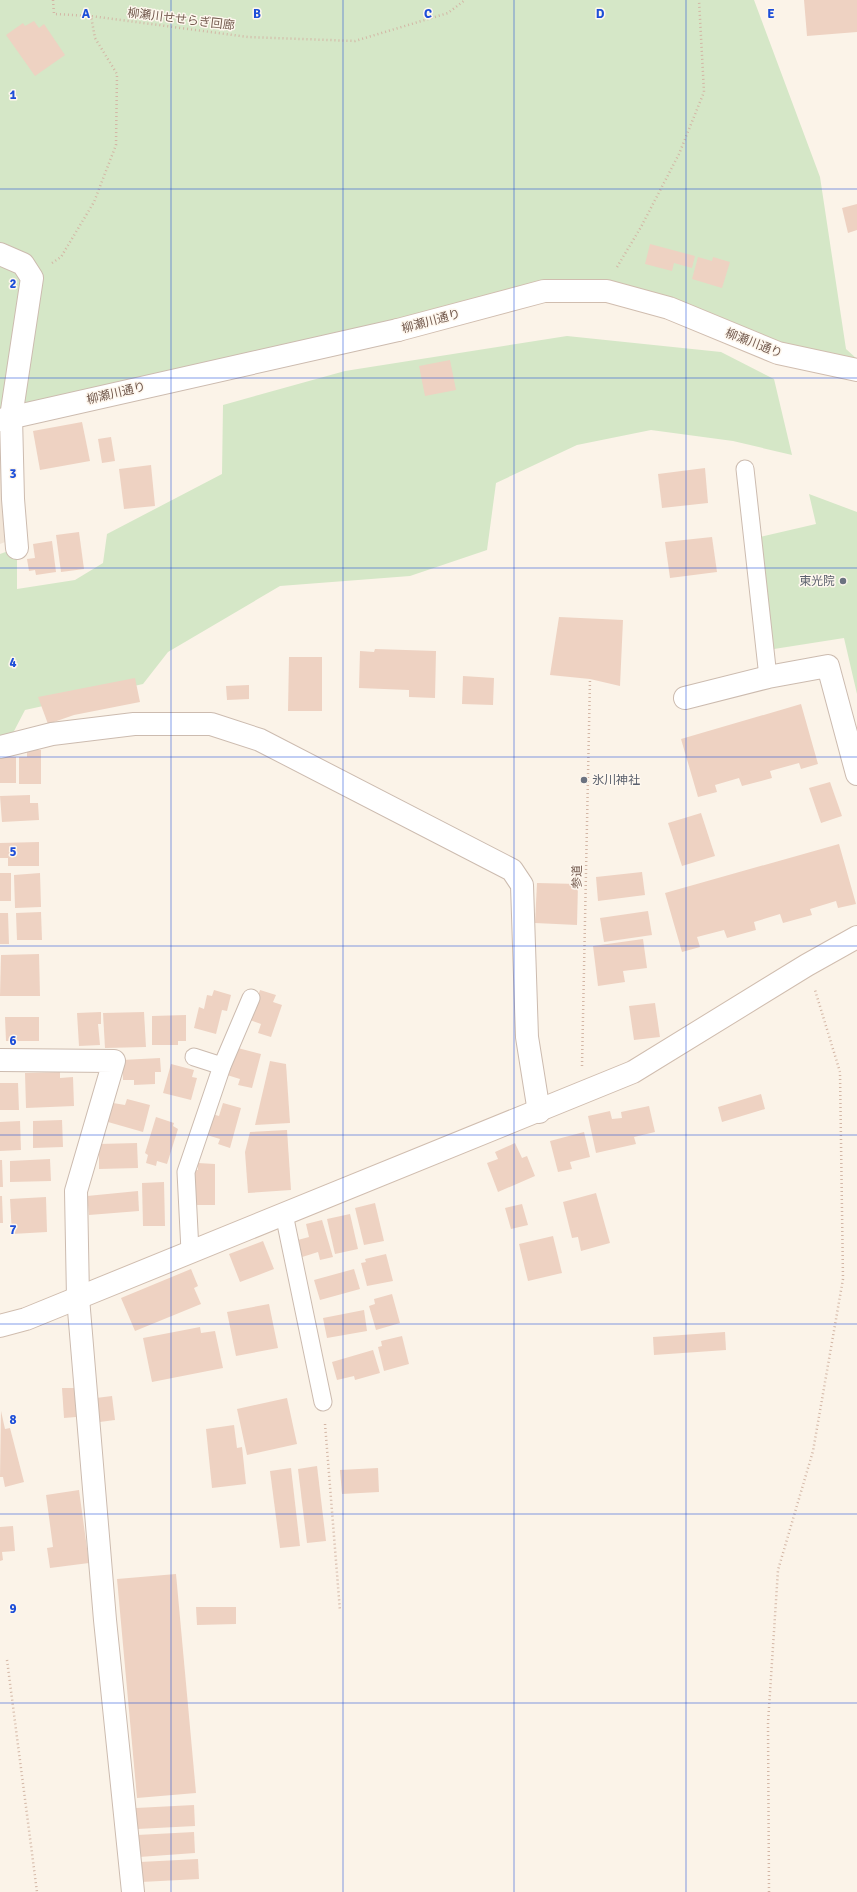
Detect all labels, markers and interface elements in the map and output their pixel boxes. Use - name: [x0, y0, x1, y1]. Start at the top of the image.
- street label: 柳瀬川せせらぎ回廊: [126, 5, 235, 34]
- text: A: [82, 6, 91, 22]
- text: B: [253, 6, 261, 22]
- text: C: [424, 6, 432, 22]
- text: D: [596, 6, 605, 22]
- text: E: [767, 6, 775, 22]
- text: 1: [9, 87, 17, 103]
- text: 2: [9, 276, 17, 292]
- street label: 柳瀬川通り: [400, 306, 462, 336]
- street label: 柳瀬川通り: [723, 326, 785, 361]
- street label: 柳瀬川通り: [85, 379, 147, 408]
- text: 3: [9, 466, 17, 482]
- place label: 東光院: [799, 574, 835, 589]
- marker: 東光院: [838, 576, 848, 586]
- text: 4: [9, 655, 17, 671]
- place label: 氷川神社: [592, 773, 640, 788]
- marker: 氷川神社: [579, 775, 589, 785]
- text: 5: [9, 844, 17, 860]
- street label: 参道: [570, 865, 585, 889]
- text: 6: [9, 1033, 17, 1049]
- text: 7: [9, 1222, 17, 1238]
- text: 8: [9, 1412, 17, 1428]
- text: 9: [9, 1601, 17, 1617]

